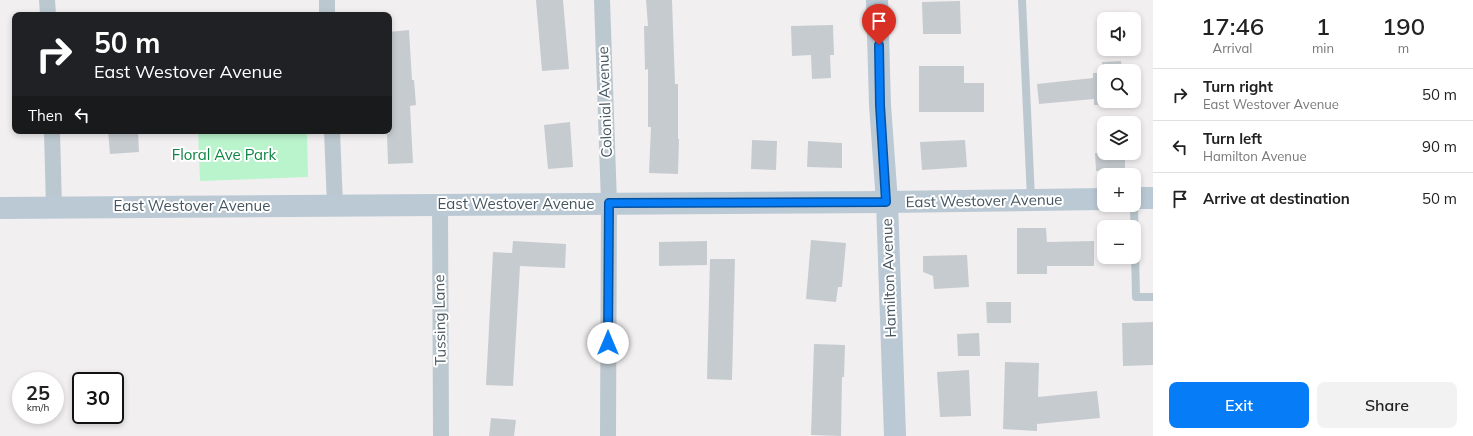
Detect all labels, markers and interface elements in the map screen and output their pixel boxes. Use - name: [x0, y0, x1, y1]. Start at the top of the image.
- pin: [862, 4, 896, 45]
- icon: arrive: [868, 10, 890, 32]
- text: 17:46: [1201, 11, 1264, 41]
- text: 1: [1316, 11, 1330, 41]
- text: 190: [1382, 11, 1425, 41]
- map controls: [1097, 12, 1141, 264]
- button: sound: [1097, 12, 1141, 56]
- text: 50 m: [94, 25, 160, 60]
- icon: right: [28, 28, 80, 80]
- text: Arrival: [1213, 40, 1252, 56]
- text: min: [1312, 40, 1334, 56]
- text: m: [1398, 40, 1409, 56]
- street label: Colonial Avenue: [593, 46, 616, 158]
- text: East Westover Avenue: [94, 60, 282, 83]
- button: search: [1097, 64, 1141, 108]
- text: Turn right: [1203, 77, 1273, 96]
- icon: right: [1169, 84, 1191, 106]
- text: 50 m: [1422, 85, 1457, 104]
- text: East Westover Avenue: [1203, 96, 1339, 112]
- icon: left: [71, 104, 93, 126]
- text: Then: [28, 106, 63, 125]
- button: layers: [1097, 116, 1141, 160]
- text: Turn left: [1203, 129, 1262, 148]
- icon: left: [1169, 136, 1191, 158]
- text: 90 m: [1422, 137, 1457, 156]
- park label: Floral Ave Park: [172, 145, 277, 164]
- text: Hamilton Avenue: [1203, 148, 1307, 164]
- button: +: [1097, 168, 1141, 212]
- icon: arrive: [1169, 188, 1191, 210]
- text: Arrive at destination: [1203, 189, 1350, 208]
- text: 50 m: [1422, 189, 1457, 208]
- street label: East Westover Avenue: [905, 190, 1063, 211]
- street label: East Westover Avenue: [438, 194, 594, 213]
- street label: East Westover Avenue: [114, 196, 270, 215]
- street label: Hamilton Avenue: [877, 218, 900, 338]
- button: −: [1097, 220, 1141, 264]
- street label: Tussing Lane: [429, 274, 450, 366]
- position arrow: [587, 322, 629, 364]
- speed limit sign: 30: [72, 372, 124, 424]
- text: 25: [26, 380, 50, 405]
- button: Exit: [1169, 382, 1309, 428]
- button: Share: [1317, 382, 1457, 428]
- text: km/h: [27, 401, 49, 414]

